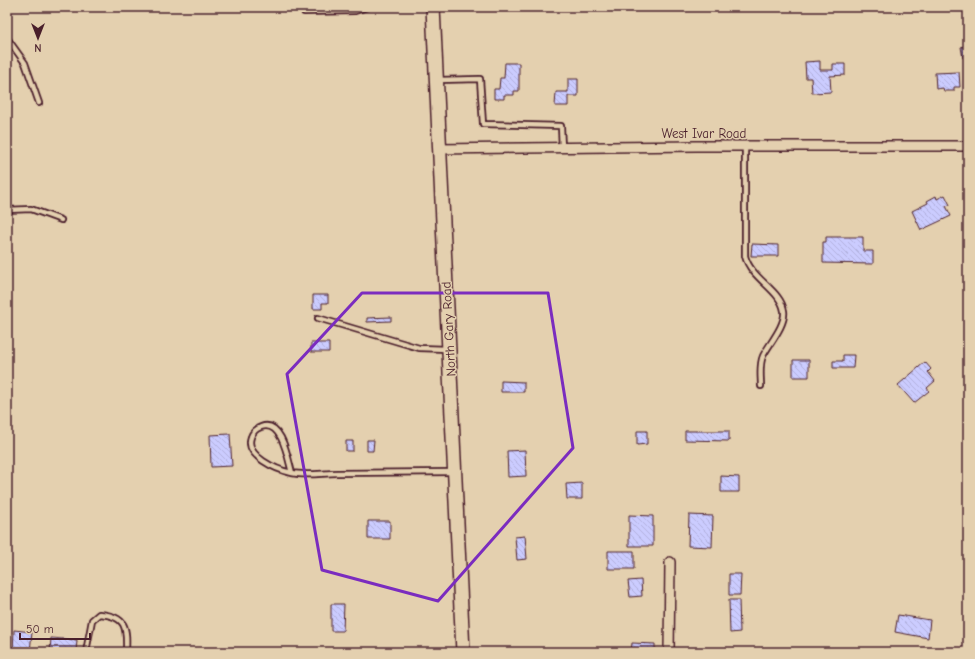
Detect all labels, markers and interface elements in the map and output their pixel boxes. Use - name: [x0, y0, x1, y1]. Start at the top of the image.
- north arrow: [18, 18, 58, 58]
- text: N: [34, 41, 42, 54]
- street label: West Ivar Road: [662, 126, 746, 141]
- street label: North Gary Road: [439, 281, 458, 377]
- scale bar: [20, 615, 90, 641]
- text: 50 m: [26, 622, 54, 636]

